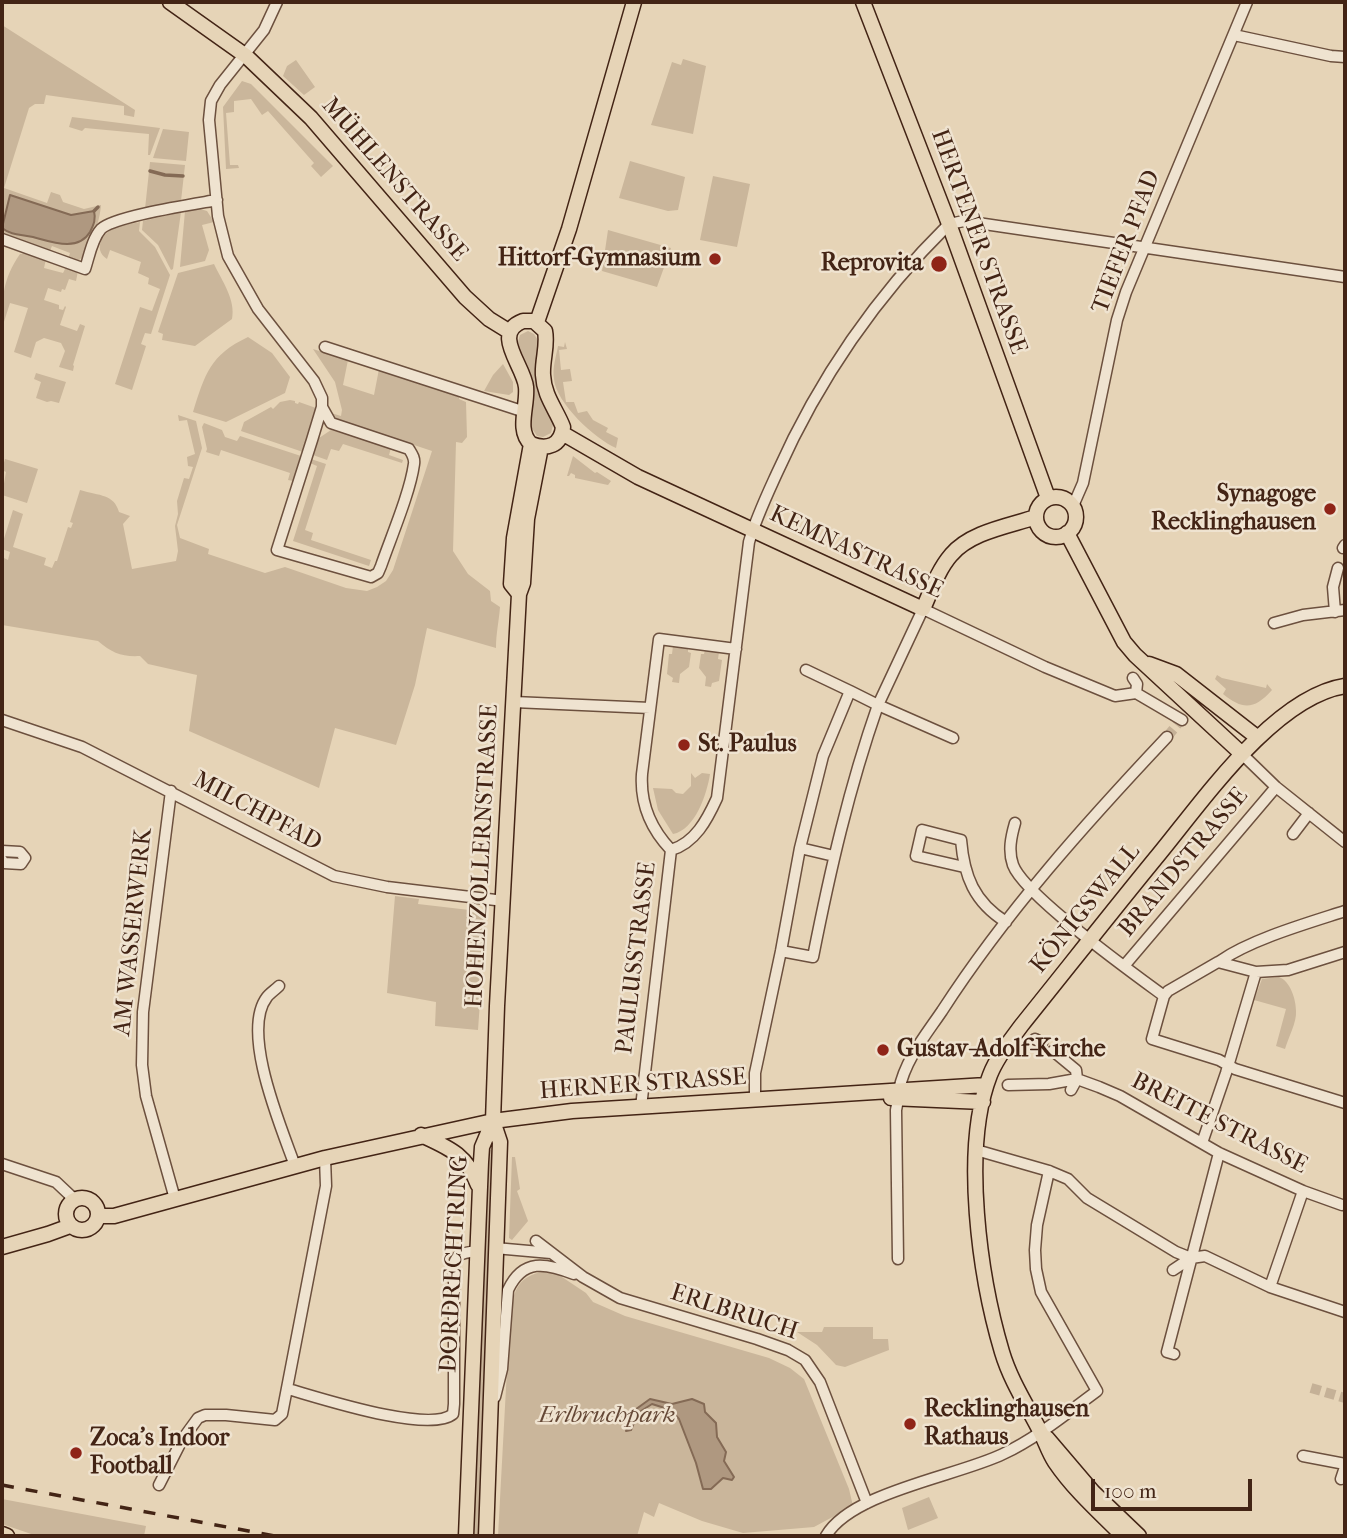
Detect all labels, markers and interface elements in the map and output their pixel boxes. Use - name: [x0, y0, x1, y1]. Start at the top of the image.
- street label: MÜHLENSTRASSE: [315, 92, 473, 268]
- street label: HERTENER STRASSE: [924, 126, 1032, 358]
- street label: TIEFER PFAD: [1086, 166, 1168, 318]
- place label: Hittorf-Gymnasium: [498, 245, 701, 273]
- place label: Reprovita: [821, 250, 923, 278]
- marker: Hittorf-Gymnasium: [707, 251, 723, 267]
- marker: Reprovita: [929, 254, 949, 274]
- place label: Synagoge Recklinghausen: [1151, 481, 1316, 537]
- street label: KEMNASTRASSE: [765, 500, 947, 606]
- marker: Synagoge Recklinghausen: [1322, 501, 1338, 517]
- street label: HOHENZOLLERNSTRASSE: [461, 703, 505, 1009]
- place label: St. Paulus: [698, 731, 796, 759]
- marker: St. Paulus: [676, 737, 692, 753]
- street label: MILCHPFAD: [188, 766, 326, 858]
- street label: BRANDSTRASSE: [1113, 783, 1255, 943]
- street label: AM WASSERWERK: [109, 827, 159, 1037]
- street label: KÖNIGSWALL: [1025, 838, 1147, 980]
- street label: PAULUSSTRASSE: [611, 860, 663, 1056]
- place label: Gustav-Adolf-Kirche: [897, 1036, 1106, 1064]
- marker: Gustav-Adolf-Kirche: [875, 1042, 891, 1058]
- street label: HERNER STRASSE: [539, 1063, 747, 1107]
- street label: BREITE STRASSE: [1126, 1067, 1312, 1181]
- street label: DORDRECHTRING: [435, 1155, 475, 1373]
- street label: ERLBRUCH: [667, 1279, 801, 1347]
- place label: Recklinghausen Rathaus: [924, 1396, 1089, 1452]
- park label: Erlbruchpark: [538, 1402, 676, 1430]
- marker: Recklinghausen Rathaus: [902, 1416, 918, 1432]
- place label: Zoca's Indoor Football: [90, 1425, 230, 1481]
- marker: Zoca's Indoor Football: [68, 1445, 84, 1461]
- scale bar: [1095, 1464, 1256, 1508]
- text: 100 m: [1104, 1479, 1157, 1503]

